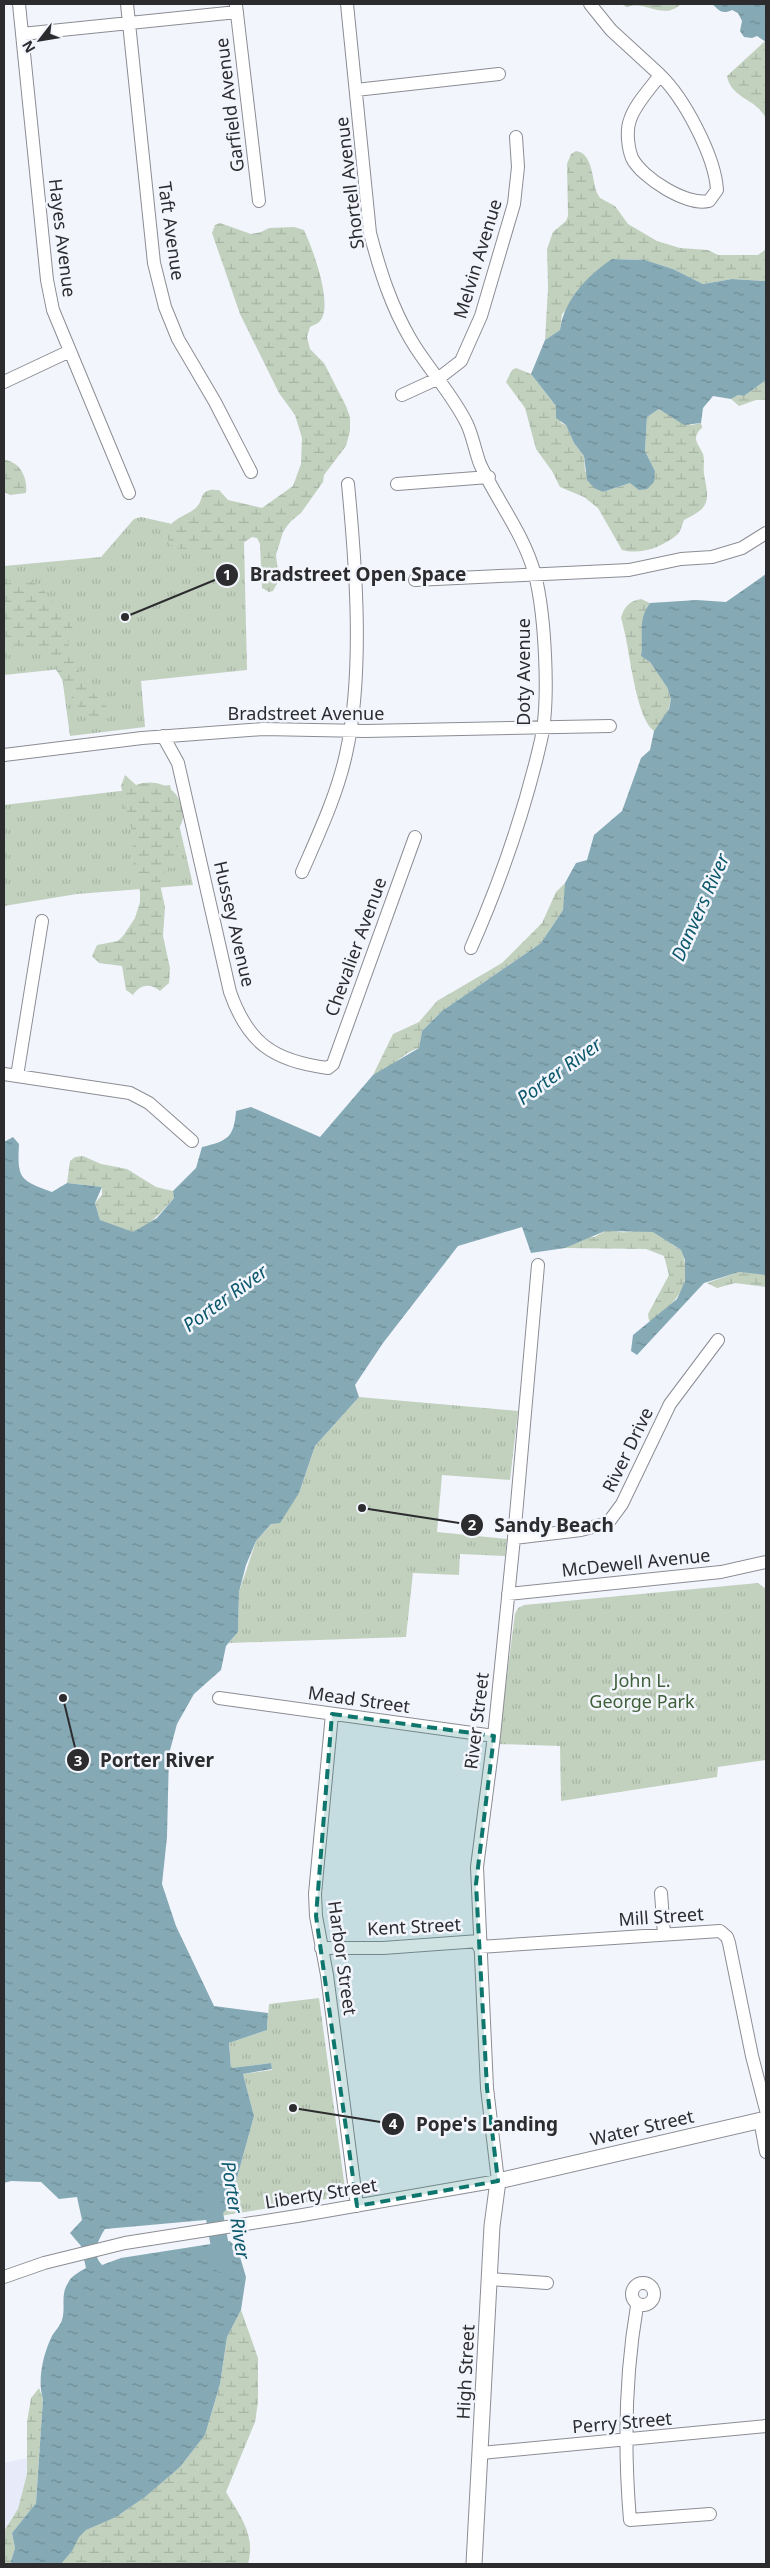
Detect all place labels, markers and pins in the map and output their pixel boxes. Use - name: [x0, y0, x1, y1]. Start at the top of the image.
- callout: Bradstreet Open Space: [214, 558, 476, 592]
- callout: Sandy Beach: [459, 1508, 624, 1542]
- callout: Porter River: [65, 1743, 224, 1777]
- callout: Pope's Landing: [381, 2107, 568, 2141]

